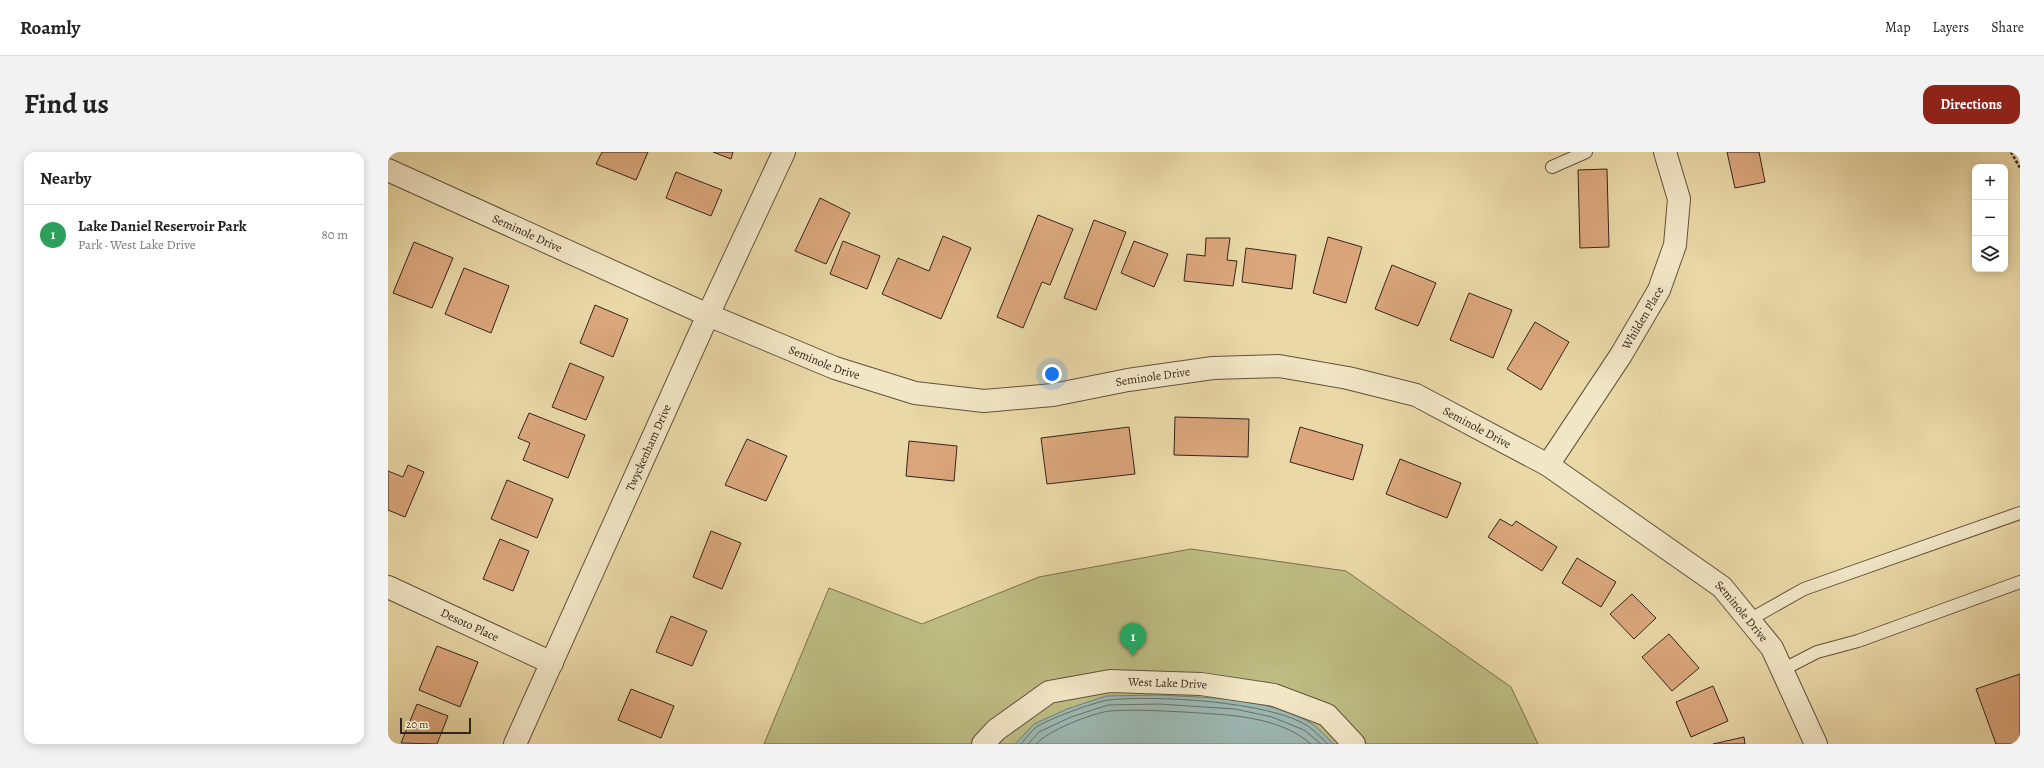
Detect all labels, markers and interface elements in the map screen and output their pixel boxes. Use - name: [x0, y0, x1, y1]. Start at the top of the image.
- text: Roamly: [20, 15, 80, 41]
- text: Map: [1885, 18, 1911, 37]
- text: Layers: [1933, 18, 1969, 37]
- text: Share: [1991, 18, 2024, 37]
- text: Find us: [24, 85, 109, 123]
- button: Directions: [1923, 85, 2020, 124]
- map controls: [1972, 164, 2008, 272]
- button: +: [1972, 164, 2008, 200]
- text: Nearby: [40, 167, 91, 190]
- button: −: [1972, 200, 2008, 236]
- street label: Seminole Drive: [490, 210, 565, 256]
- text: Lake Daniel Reservoir Park: [78, 216, 247, 236]
- text: 1: [51, 226, 55, 243]
- text: 80 m: [321, 226, 348, 243]
- text: Park · West Lake Drive: [78, 236, 196, 253]
- button: layers: [1972, 236, 2008, 272]
- street label: Whilden Place: [1618, 285, 1667, 353]
- street label: Seminole Drive: [786, 342, 862, 383]
- street label: Seminole Drive: [1114, 363, 1191, 390]
- your location: [1042, 364, 1062, 384]
- street label: Twyckenham Drive: [622, 402, 675, 494]
- street label: Seminole Drive: [1440, 403, 1514, 452]
- street label: Seminole Drive: [1712, 577, 1772, 645]
- street label: Desoto Place: [438, 604, 501, 645]
- pin: 1: [1120, 623, 1146, 656]
- street label: West Lake Drive: [1127, 674, 1208, 693]
- scale bar: [400, 716, 471, 735]
- text: 20 m: [406, 717, 428, 732]

